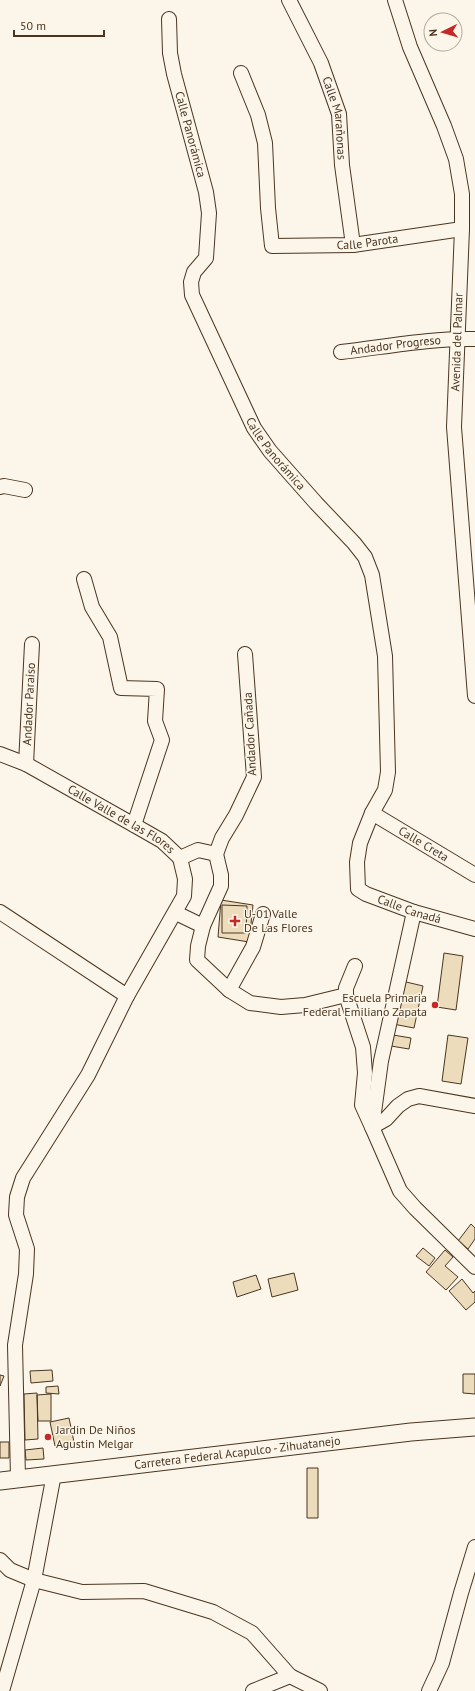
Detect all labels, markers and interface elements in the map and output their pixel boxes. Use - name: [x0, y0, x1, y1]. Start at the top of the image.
- scale bar: [14, 12, 104, 38]
- north arrow: [423, 12, 463, 52]
- text: 50 m: [20, 18, 46, 33]
- text: N: [426, 29, 440, 37]
- street label: Calle Marañonas: [319, 74, 350, 160]
- street label: Calle Panorámica: [172, 90, 210, 179]
- street label: Calle Parota: [337, 230, 399, 252]
- street label: Avenida del Palmar: [447, 292, 466, 391]
- street label: Andador Progreso: [349, 332, 441, 358]
- street label: Calle Panorámica: [243, 415, 309, 493]
- street label: Andador Paraíso: [19, 662, 38, 746]
- street label: Andador Cañada: [240, 692, 259, 776]
- street label: Calle Valle de las Flores: [65, 781, 178, 856]
- street label: Calle Creta: [396, 823, 452, 864]
- street label: Calle Canadá: [375, 891, 443, 926]
- place label: U-01 Valle De Las Flores: [244, 906, 313, 935]
- marker: U-01 Valle De Las Flores: [229, 915, 241, 927]
- place label: Escuela Primaria Federal Emiliano Zapata: [303, 990, 427, 1019]
- marker: Escuela Primaria Federal Emiliano Zapata: [430, 1000, 440, 1010]
- place label: Jardin De Niños Agustin Melgar: [55, 1422, 135, 1451]
- marker: Jardin De Niños Agustin Melgar: [43, 1432, 53, 1442]
- street label: Carretera Federal Acapulco - Zihuatanejo: [133, 1432, 341, 1472]

